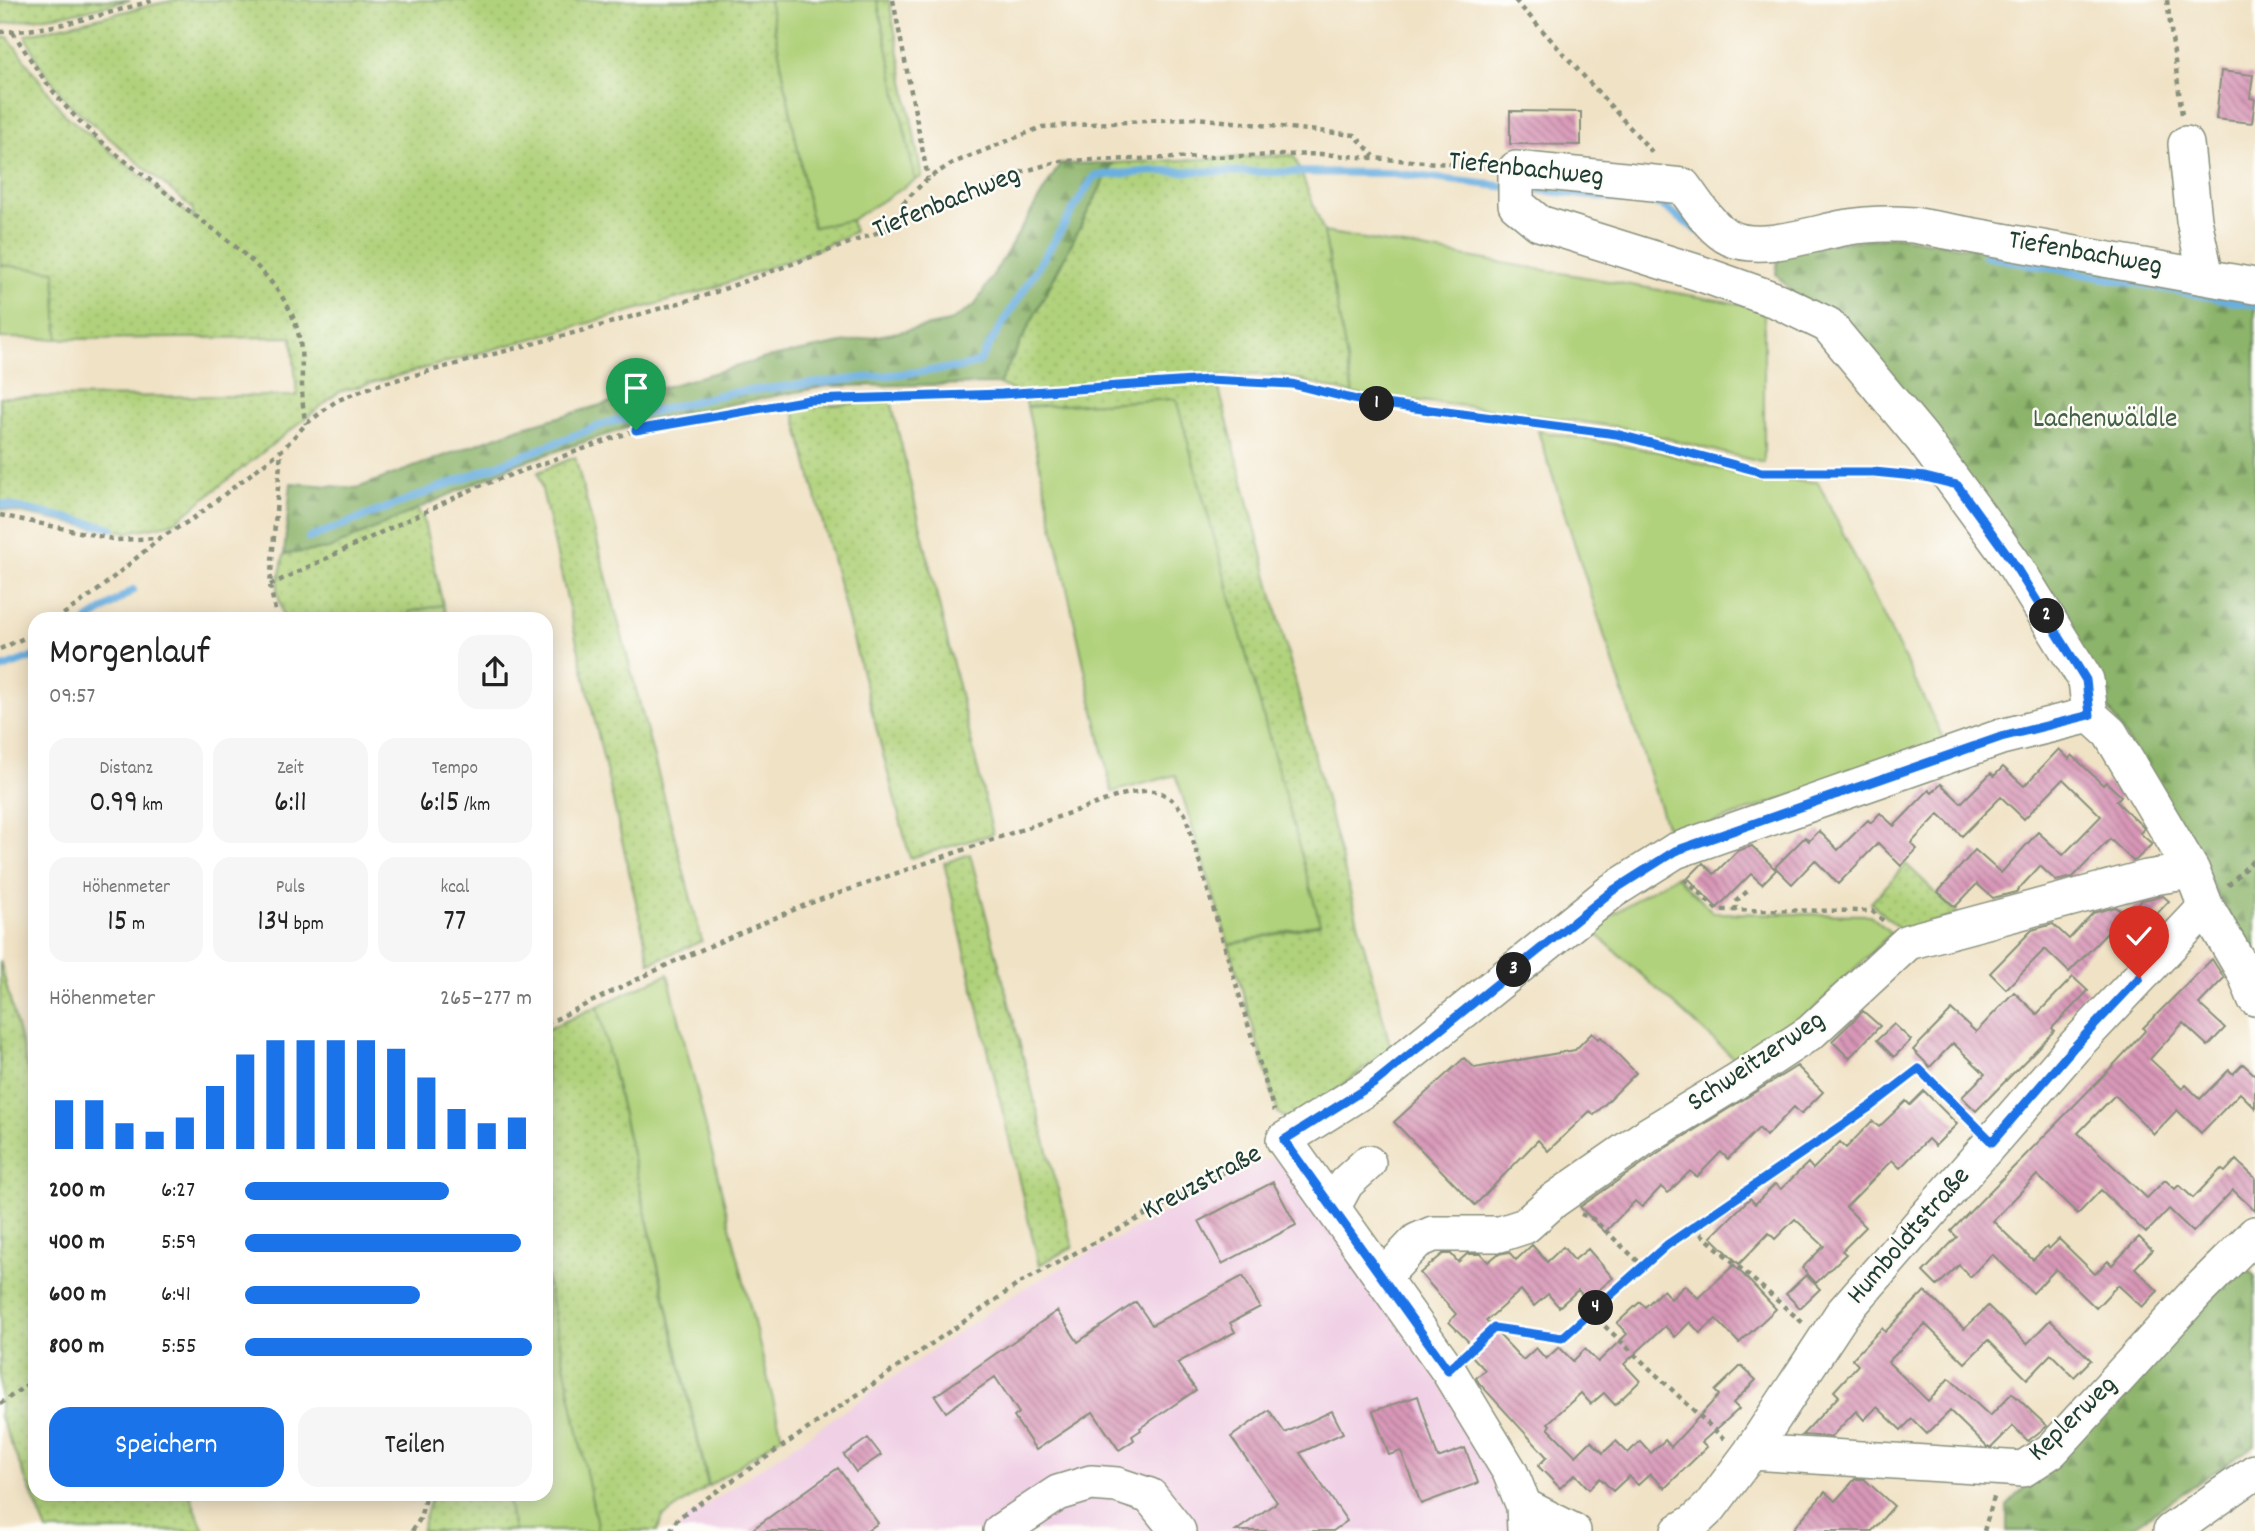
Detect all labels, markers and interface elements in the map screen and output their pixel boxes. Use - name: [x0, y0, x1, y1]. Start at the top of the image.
- street label: Tiefenbachweg: [1446, 143, 1606, 199]
- street label: Tiefenbachweg: [867, 156, 1027, 252]
- street label: Tiefenbachweg: [2005, 222, 2165, 288]
- pin: [606, 358, 666, 430]
- icon: arrive: [617, 369, 655, 407]
- pin: 1: [1360, 386, 1394, 422]
- text: 1: [1374, 390, 1379, 417]
- park label: Lachenwäldle: [2033, 401, 2177, 441]
- pin: 2: [2030, 598, 2064, 634]
- text: 2: [2042, 602, 2051, 629]
- text: Morgenlauf: [49, 627, 210, 682]
- button: share: [458, 635, 532, 709]
- text: 09:57: [49, 681, 95, 714]
- text: Distanz: [100, 756, 153, 783]
- text: Zeit: [277, 756, 304, 783]
- text: Tempo: [432, 756, 478, 783]
- text: 0.99: [89, 783, 138, 826]
- text: 6:11: [274, 783, 307, 826]
- text: 6:15: [419, 783, 460, 826]
- text: km: [138, 793, 163, 820]
- text: /km: [460, 793, 490, 820]
- text: Höhenmeter: [82, 875, 170, 902]
- text: Puls: [276, 875, 305, 902]
- text: kcal: [440, 875, 469, 902]
- text: 15: [107, 902, 128, 945]
- text: 134: [257, 902, 289, 945]
- text: 77: [443, 902, 466, 945]
- pin: [2109, 906, 2169, 978]
- text: m: [128, 912, 145, 939]
- text: bpm: [289, 912, 324, 939]
- icon: check: [2120, 917, 2158, 955]
- pin: 3: [1496, 953, 1532, 988]
- text: 3: [1509, 956, 1518, 983]
- text: Höhenmeter: [49, 983, 155, 1016]
- text: 265–277 m: [440, 983, 532, 1016]
- street label: Schweitzerweg: [1680, 1002, 1834, 1124]
- street label: Kreuzstraße: [1136, 1136, 1270, 1232]
- street label: Humboldtstraße: [1839, 1159, 1981, 1315]
- text: 200 m: [49, 1175, 105, 1208]
- text: 6:27: [161, 1175, 195, 1208]
- text: 400 m: [49, 1227, 105, 1260]
- text: 5:59: [161, 1227, 197, 1260]
- text: 600 m: [49, 1279, 106, 1312]
- text: 6:41: [161, 1279, 191, 1312]
- pin: 4: [1578, 1290, 1614, 1326]
- text: 4: [1592, 1294, 1599, 1321]
- text: 800 m: [49, 1331, 104, 1364]
- text: 5:55: [161, 1331, 197, 1364]
- street label: Keplerweg: [2020, 1367, 2128, 1473]
- button: Speichern: [49, 1407, 284, 1487]
- button: Teilen: [298, 1407, 532, 1487]

